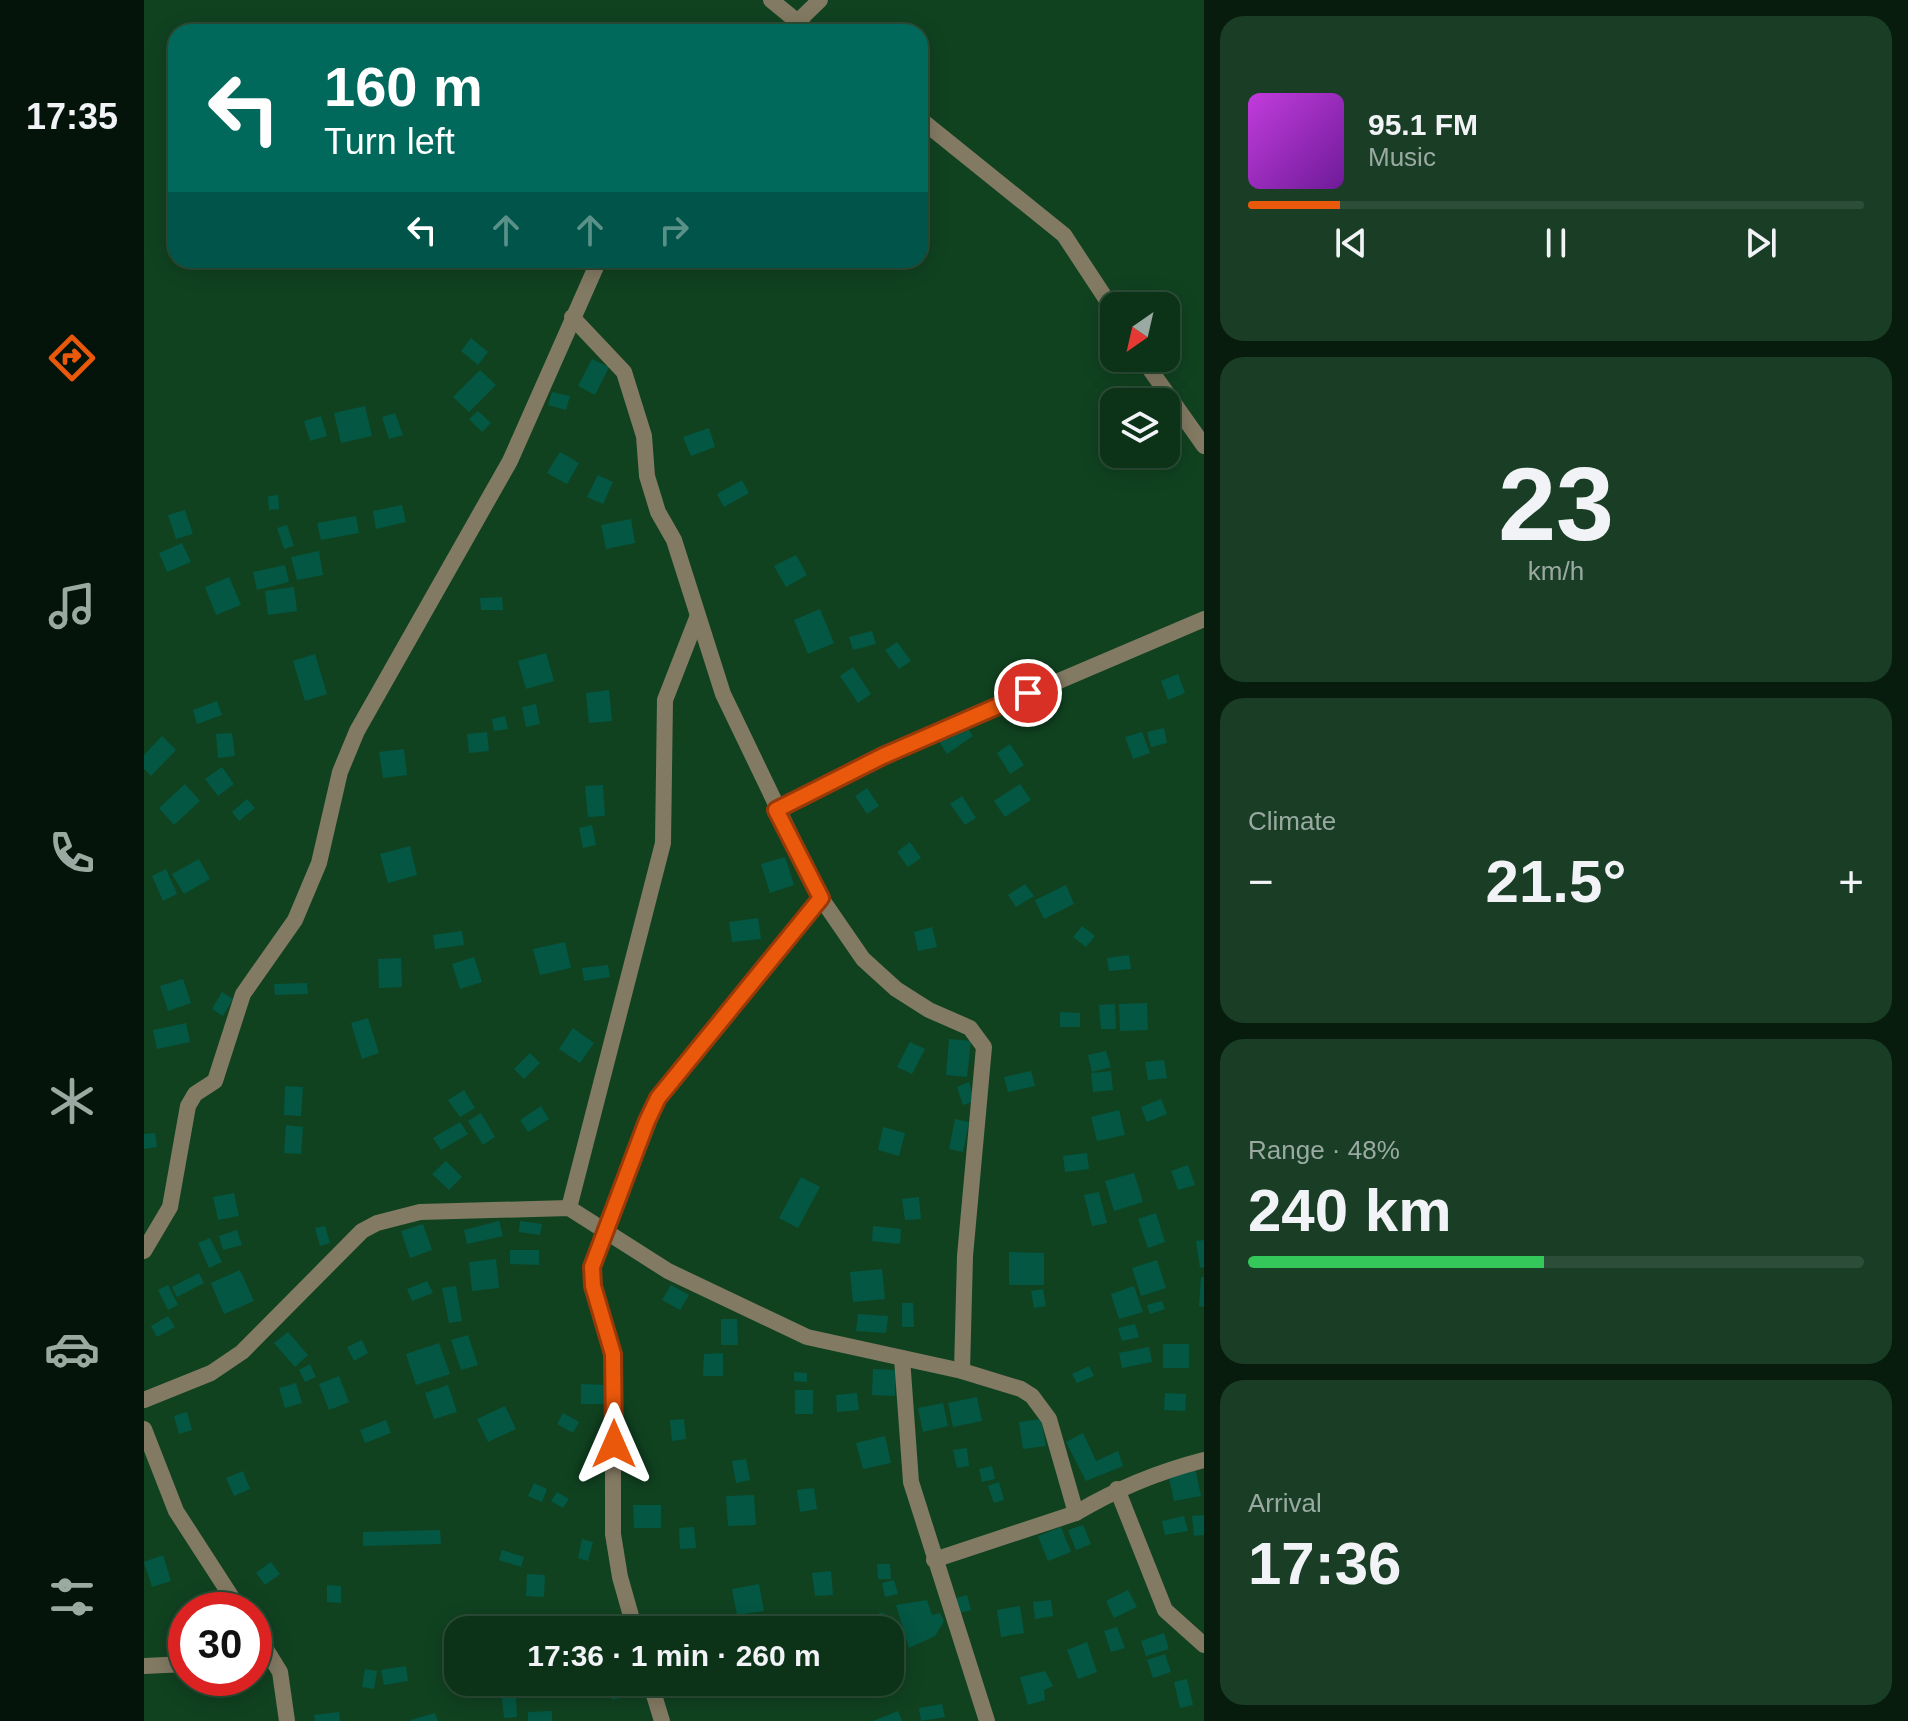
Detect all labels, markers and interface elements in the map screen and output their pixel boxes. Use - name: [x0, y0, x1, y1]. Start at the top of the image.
- text: 160 m: [324, 55, 483, 118]
- icon: left: [192, 56, 296, 160]
- text: 17:35: [26, 96, 118, 137]
- text: 95.1 FM: [1368, 108, 1478, 141]
- text: Turn left: [324, 121, 455, 162]
- text: Music: [1368, 142, 1436, 172]
- icon: left: [400, 208, 444, 252]
- icon: ahead: [484, 208, 528, 252]
- icon: ahead: [568, 208, 612, 252]
- icon: right: [652, 208, 696, 252]
- icon: previous: [1329, 221, 1373, 265]
- icon: pause: [1534, 221, 1578, 265]
- icon: next: [1739, 221, 1783, 265]
- north arrow: [1100, 292, 1180, 372]
- map controls: [1100, 292, 1180, 468]
- icon: directions: [44, 330, 100, 386]
- button: layers: [1100, 388, 1180, 468]
- text: 23: [1498, 446, 1614, 562]
- text: km/h: [1528, 556, 1584, 586]
- icon: music: [44, 578, 100, 634]
- pin: [994, 659, 1062, 727]
- icon: arrive: [1006, 671, 1050, 715]
- text: Climate: [1248, 806, 1336, 836]
- icon: phone: [44, 825, 100, 881]
- text: 21.5°: [1486, 848, 1626, 915]
- text: −: [1248, 857, 1274, 906]
- text: +: [1838, 857, 1864, 906]
- icon: climate: [44, 1073, 100, 1129]
- text: Range · 48%: [1248, 1135, 1400, 1165]
- text: 240 km: [1248, 1177, 1452, 1244]
- icon: car: [44, 1321, 100, 1377]
- position arrow: [572, 1402, 656, 1486]
- text: Arrival: [1248, 1488, 1322, 1518]
- text: 17:36: [1248, 1530, 1401, 1597]
- icon: filters: [44, 1569, 100, 1625]
- speed limit sign: 30: [168, 1592, 272, 1696]
- text: 17:36 · 1 min · 260 m: [527, 1639, 821, 1672]

